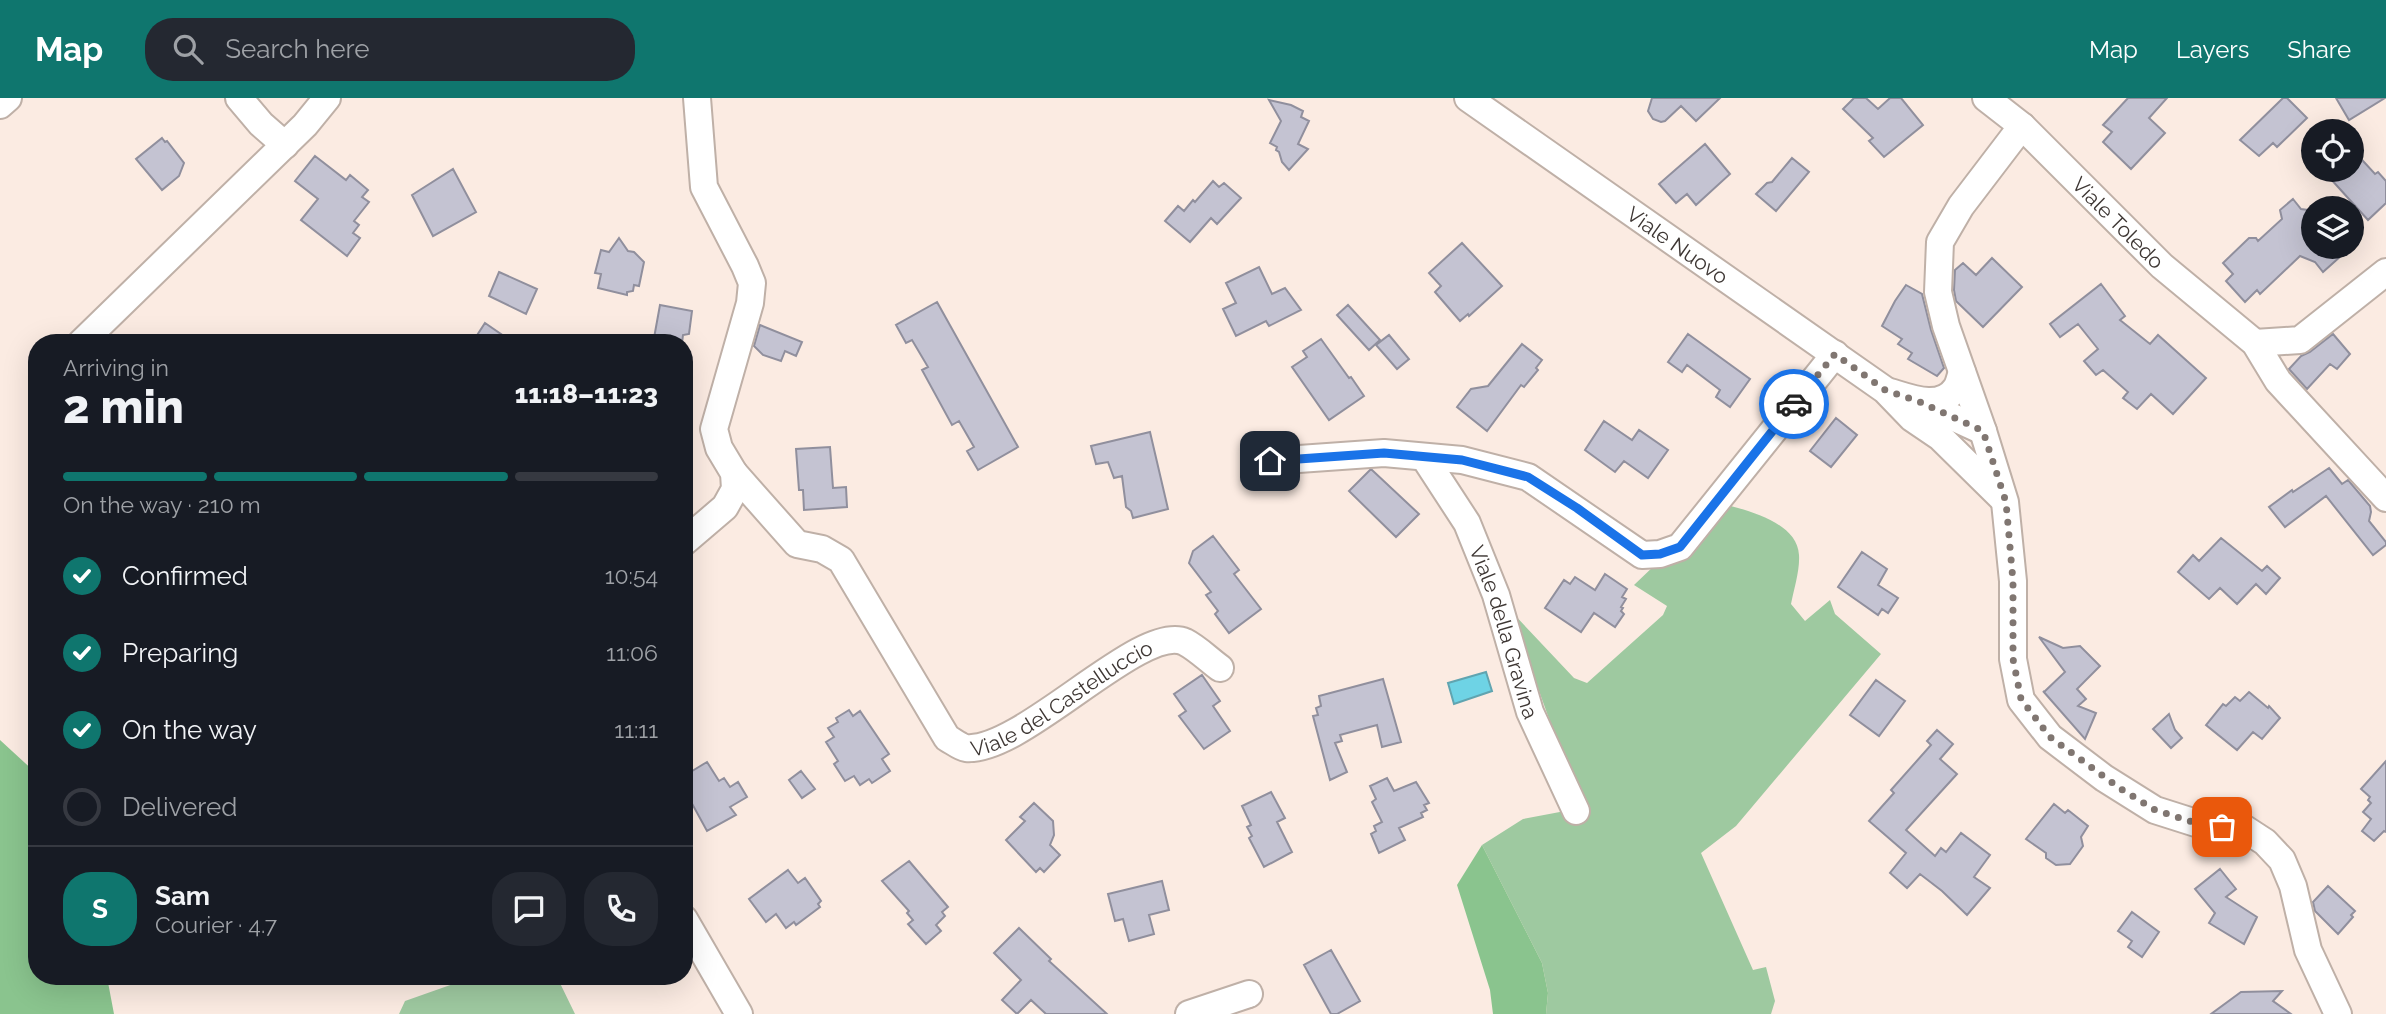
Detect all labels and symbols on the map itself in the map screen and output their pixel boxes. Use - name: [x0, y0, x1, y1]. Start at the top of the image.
- street label: Viale Toledo: [2067, 171, 2170, 274]
- street label: Viale Nuovo: [1622, 201, 1733, 289]
- courier: [1759, 369, 1829, 439]
- pin: [1240, 431, 1300, 491]
- street label: Viale della Gravina: [1465, 542, 1544, 723]
- street label: Viale del Castelluccio: [968, 634, 1156, 761]
- pin: [2192, 797, 2252, 857]

